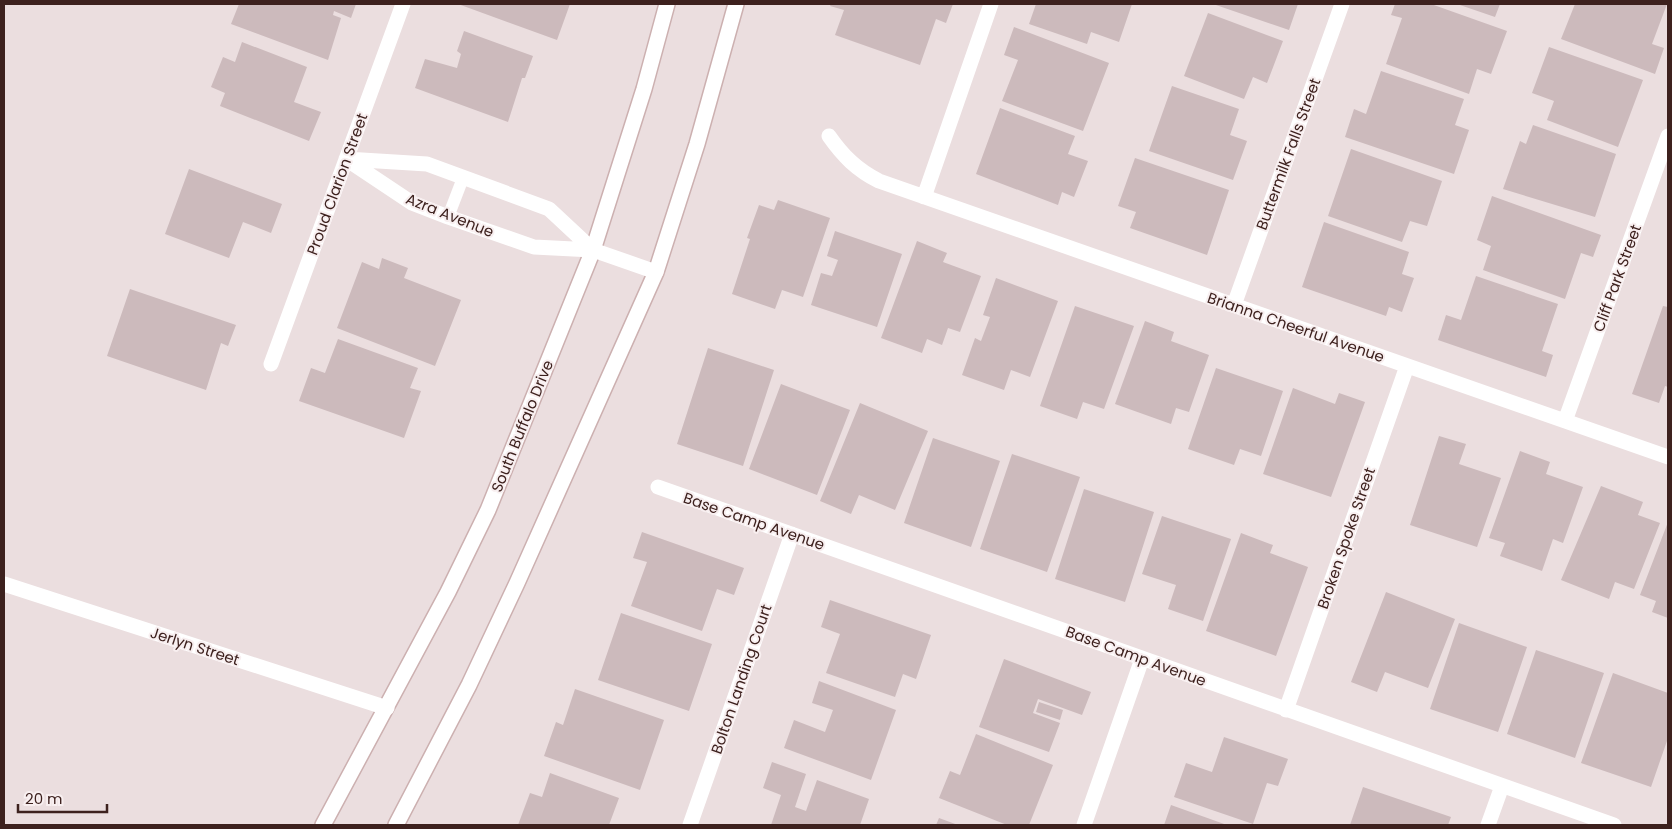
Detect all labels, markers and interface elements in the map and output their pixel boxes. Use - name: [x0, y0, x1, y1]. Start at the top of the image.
- street label: Buttermilk Falls Street: [1251, 75, 1325, 233]
- street label: Proud Clarion Street: [302, 110, 372, 258]
- street label: Azra Avenue: [403, 188, 497, 242]
- street label: Cliff Park Street: [1588, 221, 1646, 335]
- street label: Brianna Cheerful Avenue: [1205, 287, 1387, 367]
- street label: South Buffalo Drive: [486, 357, 558, 495]
- street label: Broken Spoke Street: [1312, 464, 1380, 612]
- street label: Base Camp Avenue: [681, 487, 827, 555]
- street label: Bolton Landing Court: [706, 601, 776, 757]
- street label: Base Camp Avenue: [1063, 621, 1209, 691]
- street label: Jerlyn Street: [148, 622, 242, 670]
- scale bar: [18, 782, 106, 814]
- text: 20 m: [25, 788, 63, 809]

